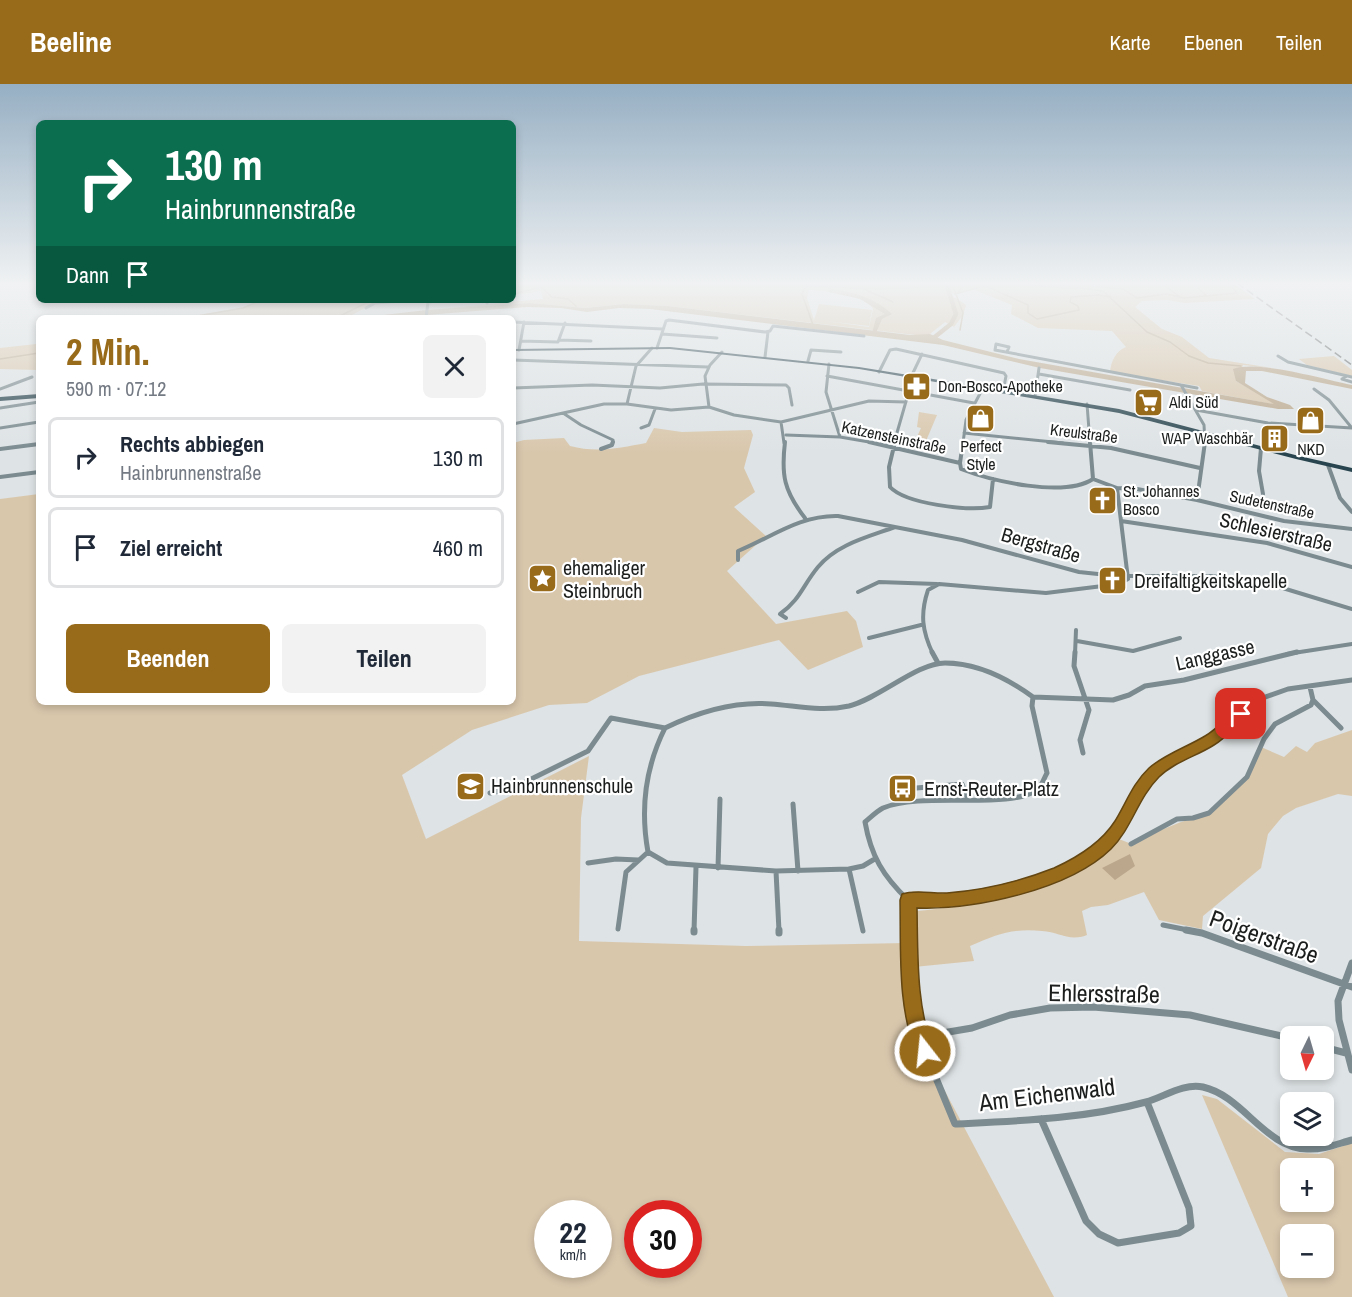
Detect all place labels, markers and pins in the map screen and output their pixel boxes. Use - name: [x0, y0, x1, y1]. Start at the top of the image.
- pharmacy icon: Don-Bosco-Apotheke: [901, 370, 933, 402]
- place label: Don-Bosco-Apotheke: [938, 375, 1063, 397]
- supermarket icon: Aldi Süd: [1132, 386, 1164, 418]
- place label: Aldi Süd: [1168, 391, 1219, 413]
- shop icon: Perfect Style: [965, 402, 997, 434]
- shop icon: NKD: [1295, 405, 1327, 437]
- building icon: WAP Waschbär: [1258, 422, 1290, 454]
- place label: WAP Waschbär: [1162, 427, 1254, 449]
- place label: Perfect Style: [960, 435, 1002, 475]
- place label: NKD: [1297, 438, 1325, 460]
- place label: St. Johannes Bosco: [1123, 480, 1200, 520]
- church icon: St. Johannes Bosco: [1086, 484, 1118, 516]
- place label: ehemaliger Steinbruch: [563, 554, 646, 604]
- place icon: ehemaliger Steinbruch: [526, 563, 558, 595]
- church icon: Dreifaltigkeitskapelle: [1097, 565, 1129, 597]
- place label: Dreifaltigkeitskapelle: [1134, 567, 1287, 594]
- pin: [1215, 688, 1266, 739]
- school or university icon: Hainbrunnenschule: [454, 770, 486, 802]
- place label: Hainbrunnenschule: [491, 772, 633, 799]
- bus stop icon: Ernst-Reuter-Platz: [887, 773, 919, 805]
- place label: Ernst-Reuter-Platz: [924, 775, 1059, 802]

